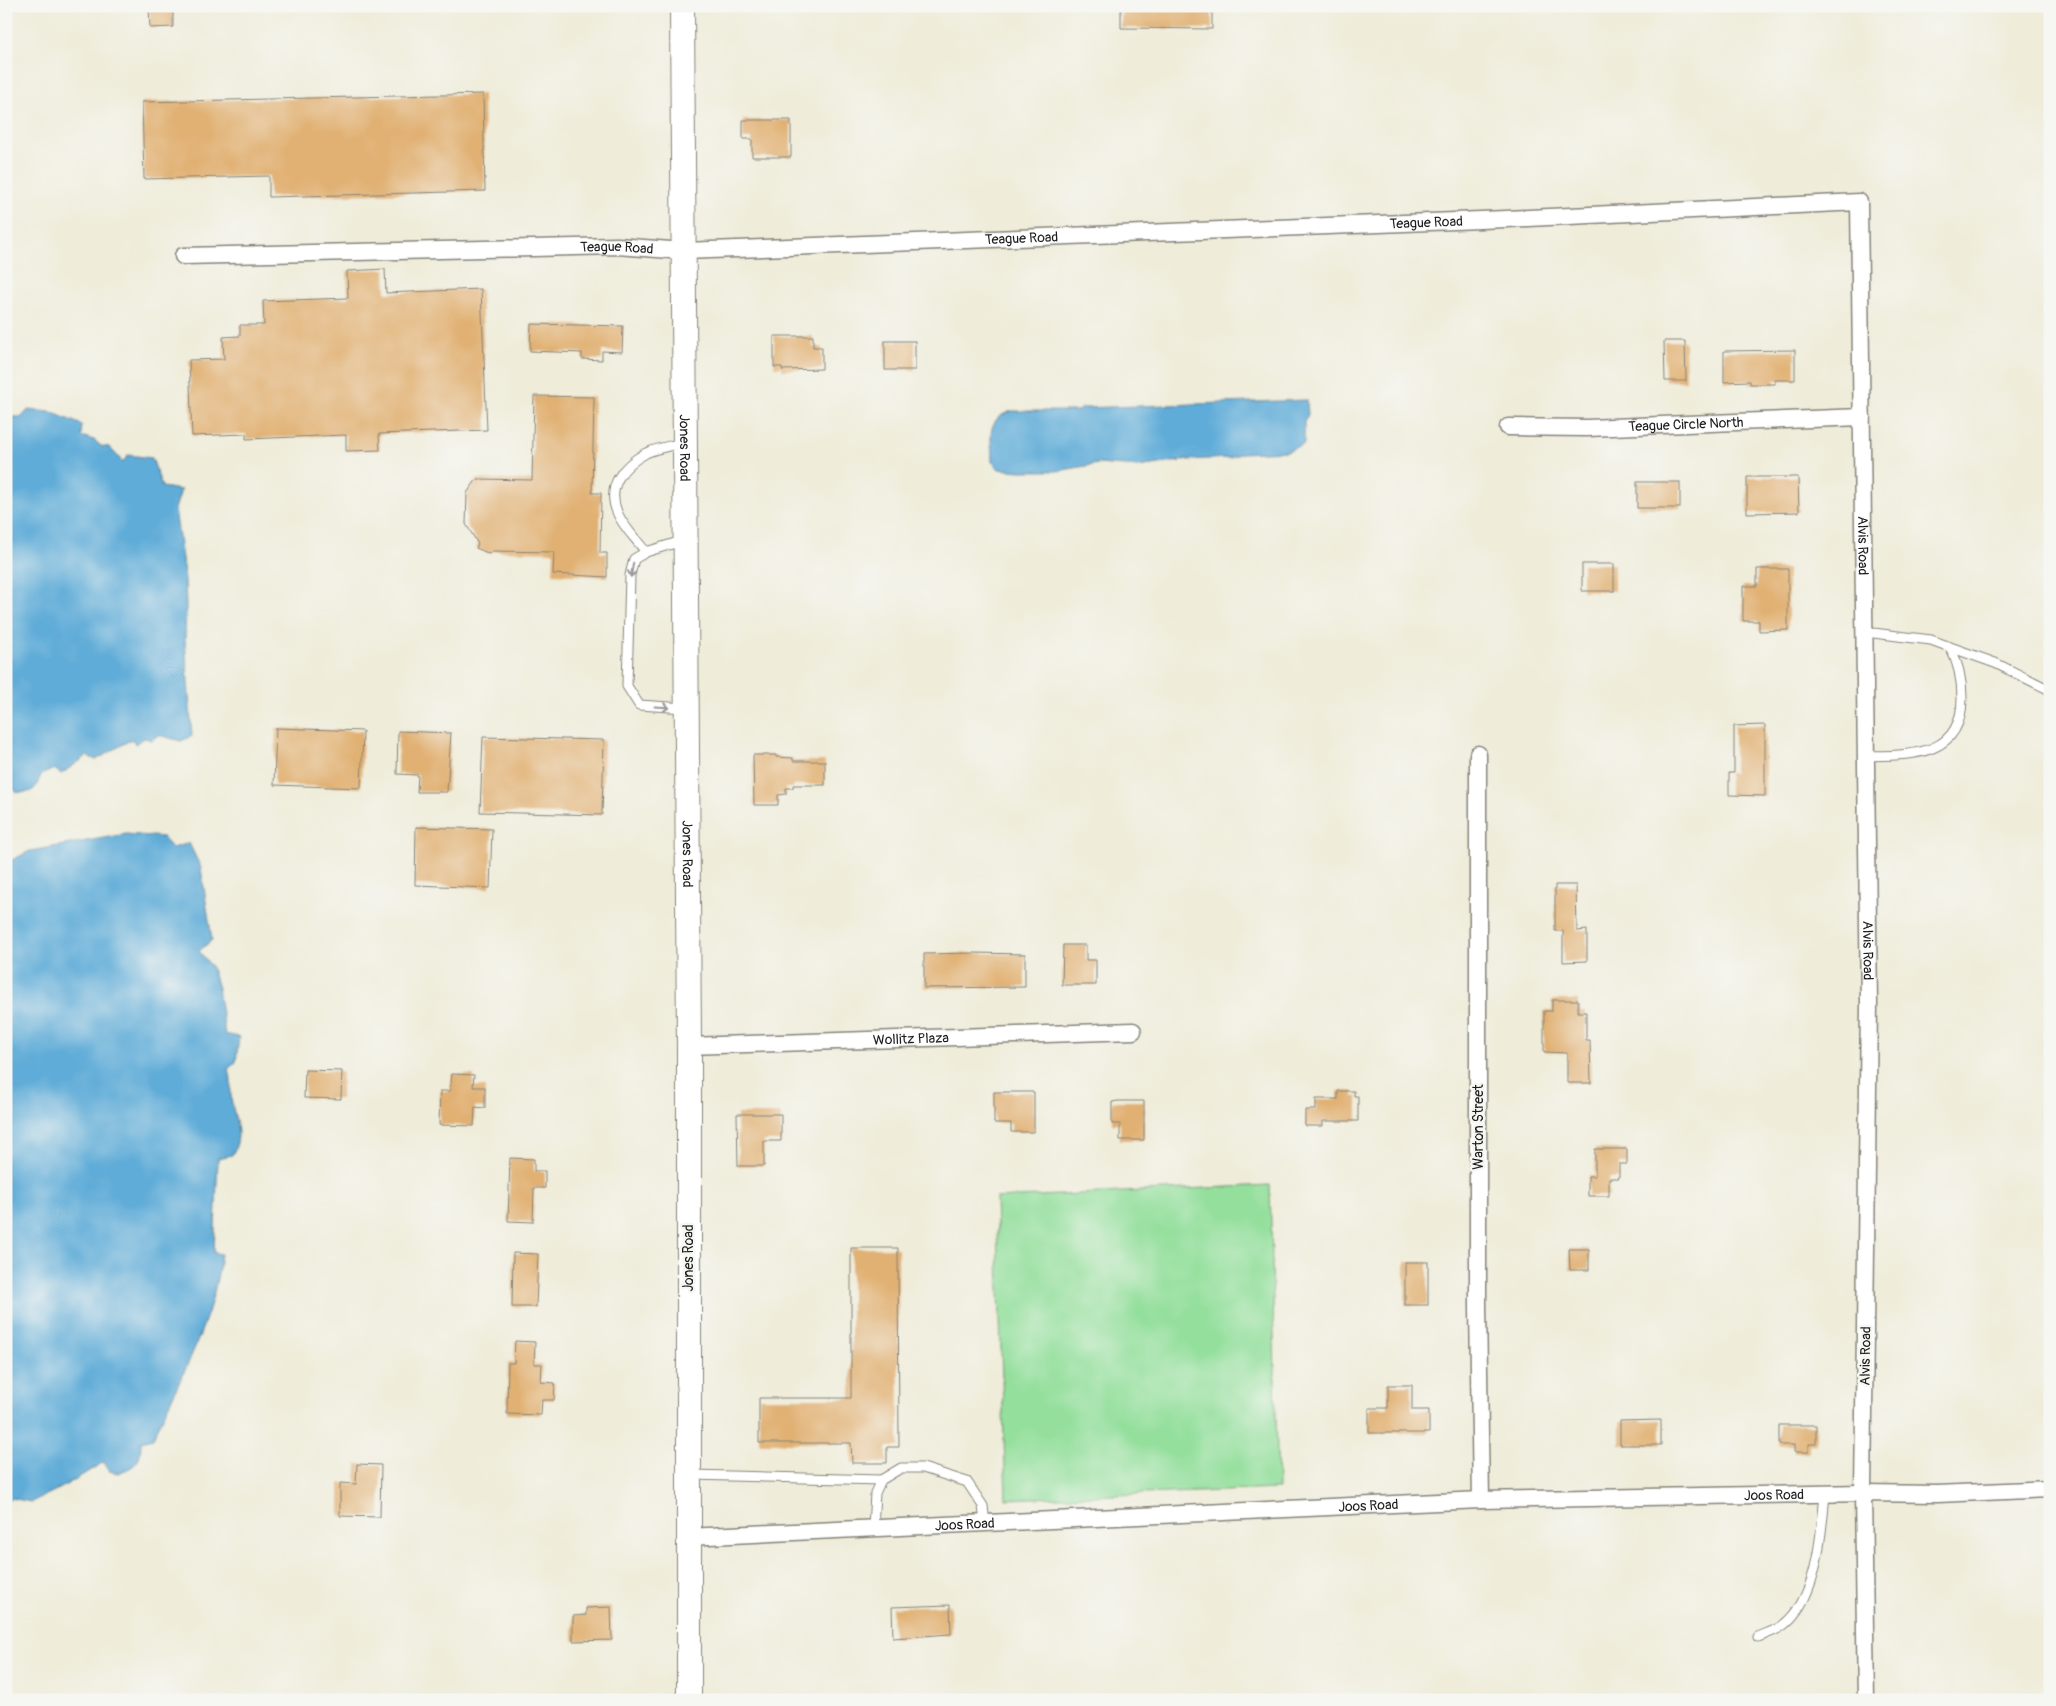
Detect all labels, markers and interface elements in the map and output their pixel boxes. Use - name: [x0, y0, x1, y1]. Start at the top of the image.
- street label: Teague Road: [1389, 213, 1463, 233]
- street label: Teague Road: [984, 228, 1059, 248]
- street label: Teague Road: [580, 238, 654, 258]
- street label: Jones Road: [676, 414, 693, 482]
- street label: Teague Circle North: [1628, 414, 1744, 435]
- street label: Alvis Road: [1854, 516, 1872, 576]
- one-way arrow: [626, 561, 636, 577]
- one-way arrow: [653, 702, 669, 711]
- street label: Jones Road: [678, 820, 696, 888]
- street label: Alvis Road: [1859, 921, 1877, 981]
- street label: Wollitz Plaza: [873, 1029, 949, 1049]
- street label: Warton Street: [1470, 1084, 1487, 1170]
- street label: Jones Road: [680, 1224, 697, 1292]
- street label: Alvis Road: [1856, 1326, 1875, 1386]
- street label: Joos Road: [1744, 1486, 1804, 1504]
- street label: Joos Road: [1338, 1496, 1399, 1516]
- street label: Joos Road: [934, 1515, 995, 1534]

